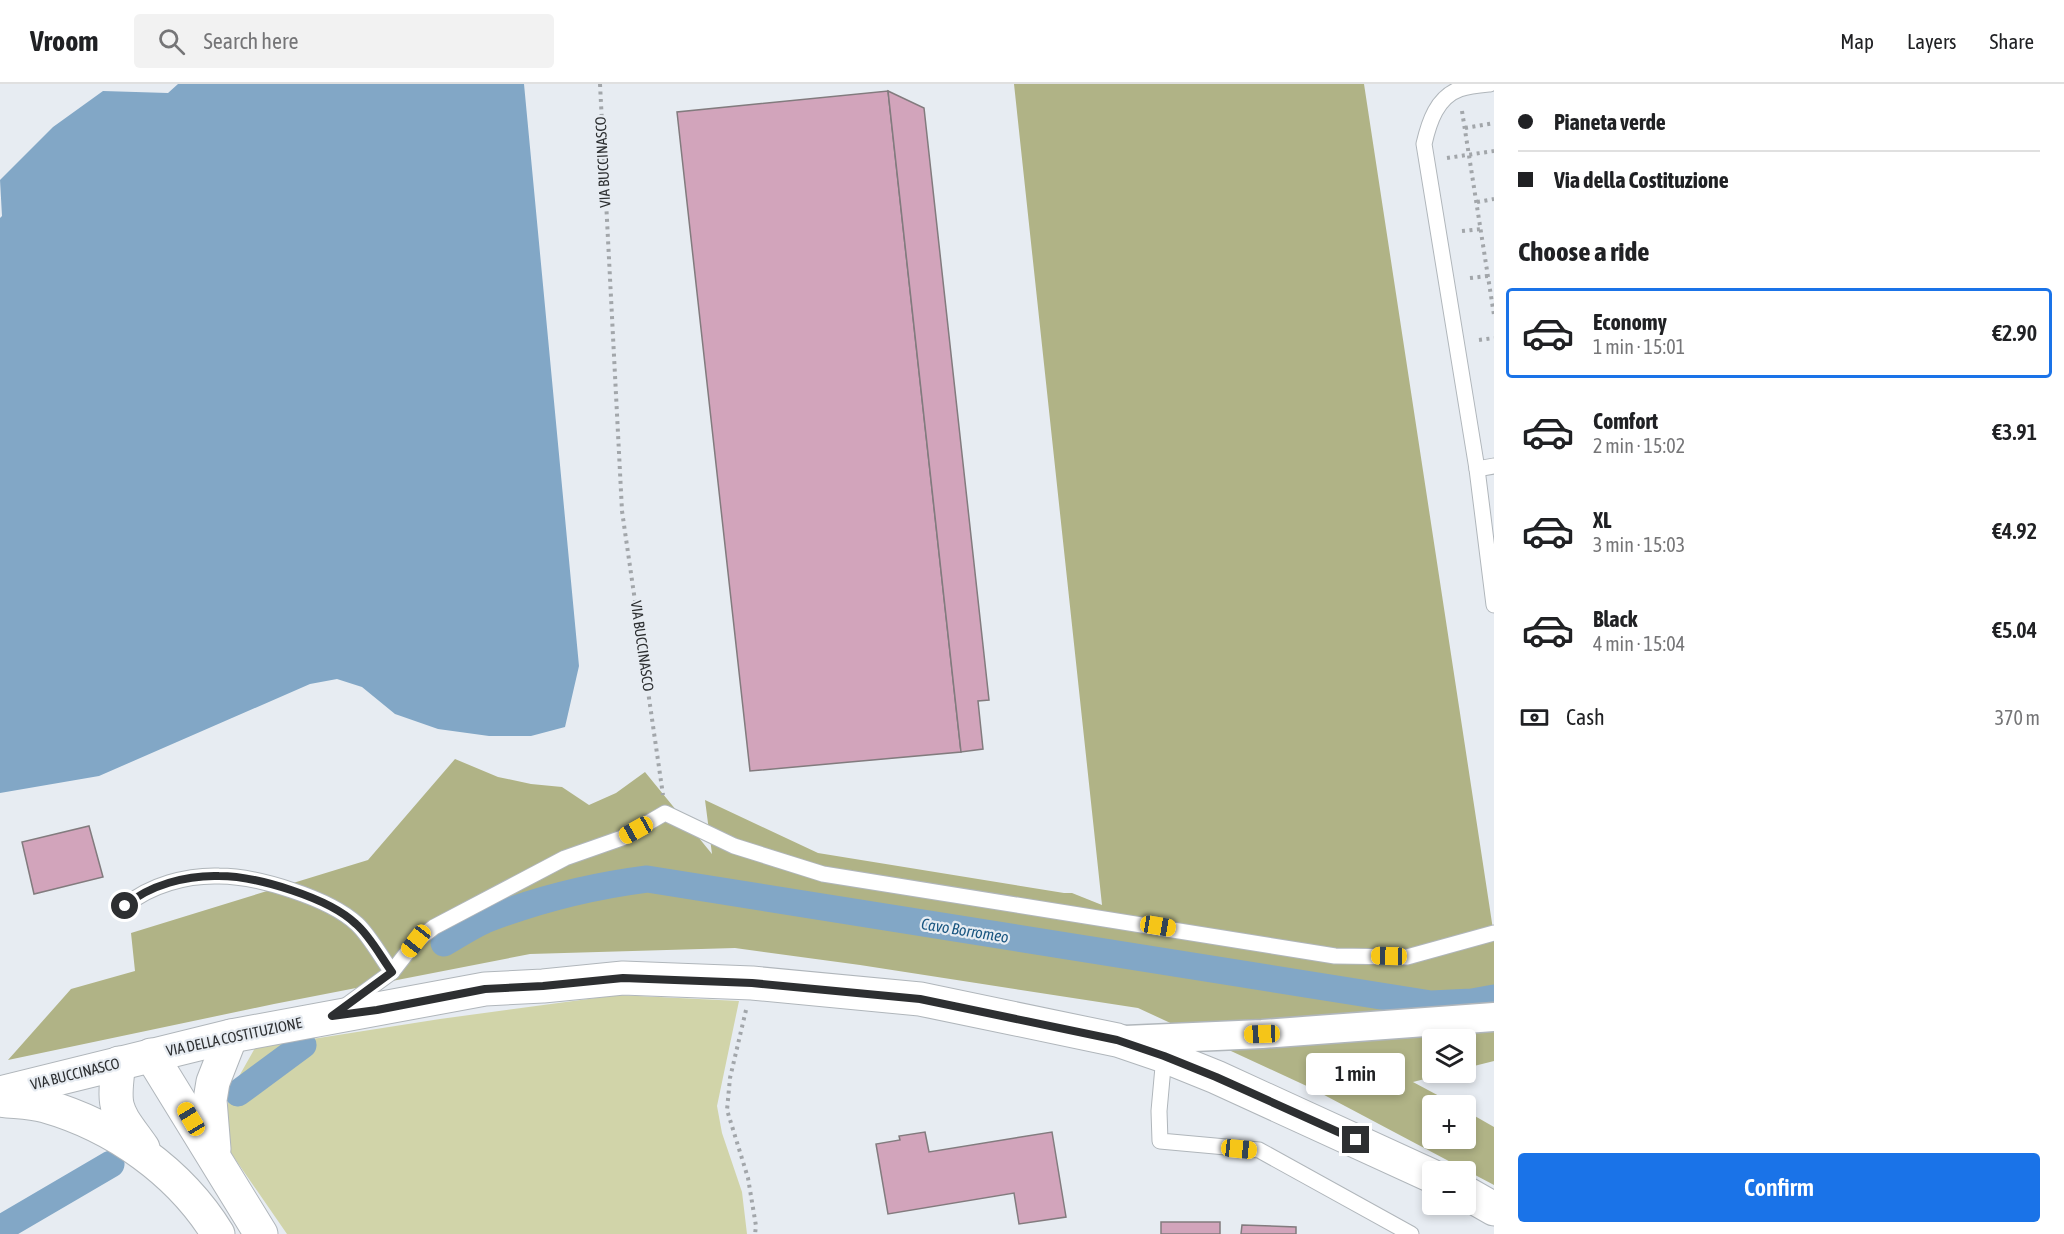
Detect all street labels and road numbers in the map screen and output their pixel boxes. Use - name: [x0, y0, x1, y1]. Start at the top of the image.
- street label: VIA BUCCINASCO: [592, 116, 613, 208]
- street label: VIA BUCCINASCO: [628, 600, 657, 693]
- street label: VIA DELLA COSTITUZIONE: [164, 1014, 304, 1059]
- street label: VIA BUCCINASCO: [29, 1054, 121, 1093]

